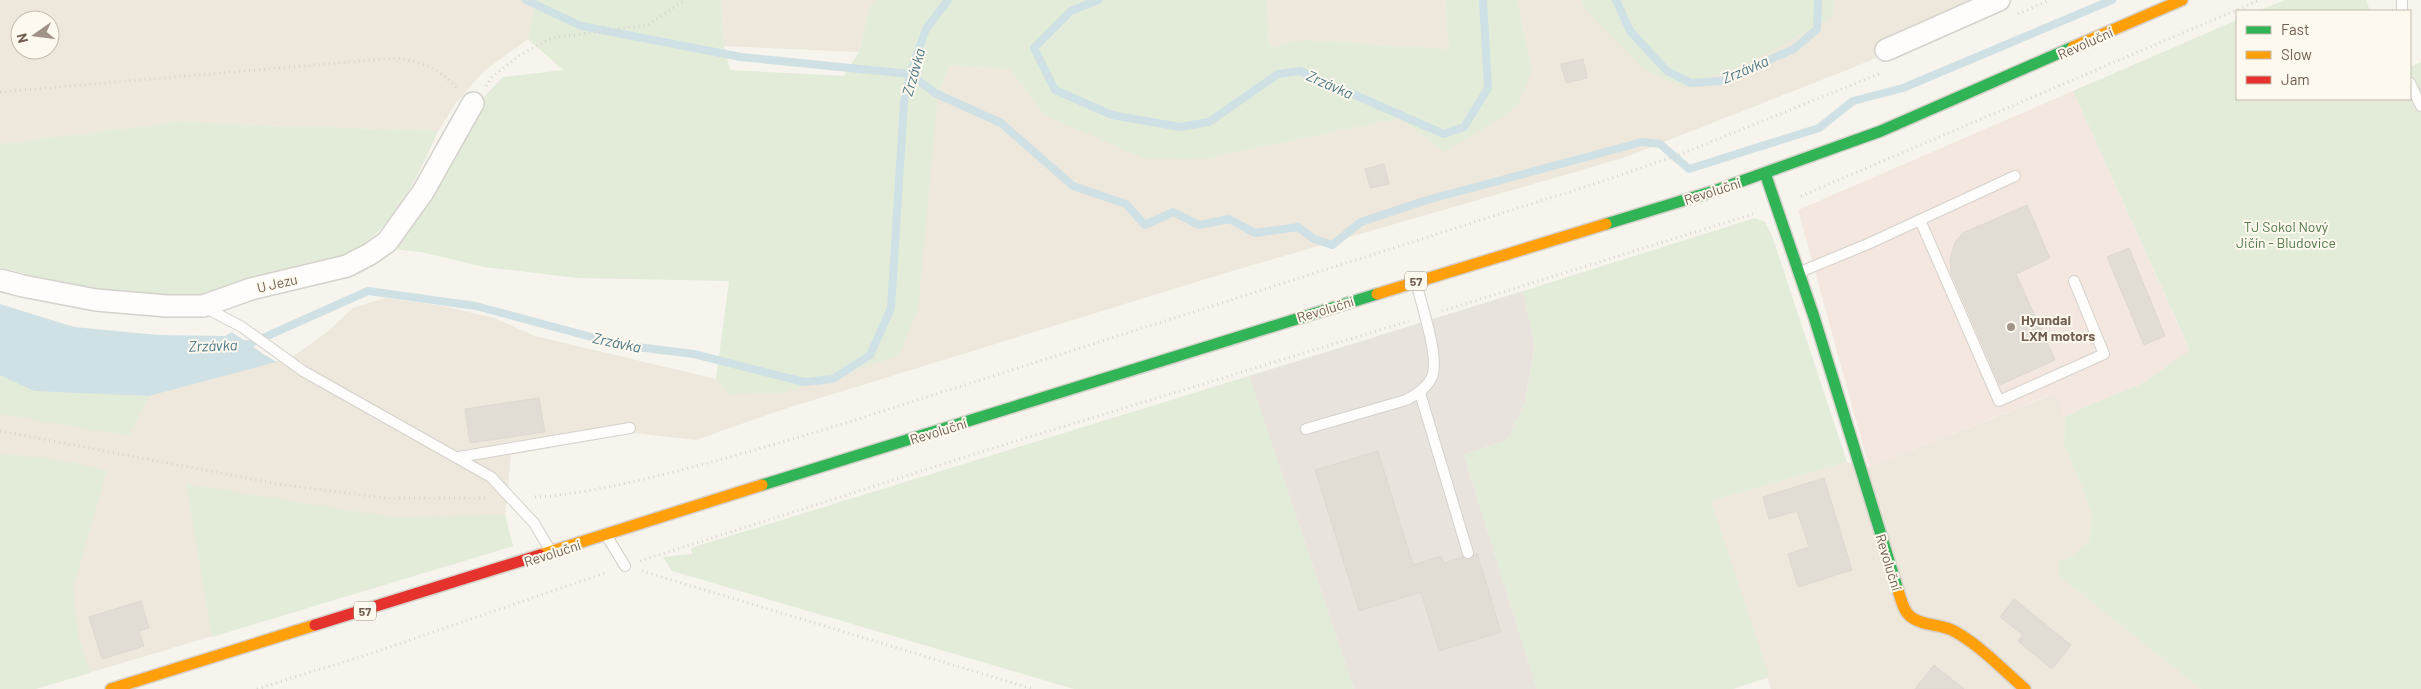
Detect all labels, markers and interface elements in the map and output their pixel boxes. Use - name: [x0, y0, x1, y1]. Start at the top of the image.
- north arrow: [10, 10, 60, 60]
- legend: [2236, 10, 2411, 100]
- text: Fast: [2281, 20, 2309, 38]
- street label: Revoluční: [2055, 23, 2115, 63]
- text: N: [13, 32, 31, 45]
- text: Slow: [2281, 45, 2312, 63]
- water label: Zrzávka: [898, 46, 928, 98]
- water label: Zrzávka: [1719, 51, 1771, 87]
- water label: Zrzávka: [1304, 66, 1356, 102]
- text: Jam: [2281, 70, 2310, 88]
- street label: Revoluční: [1682, 174, 1742, 208]
- park label: TJ Sokol Nový Jičín - Bludovice: [2236, 218, 2336, 251]
- street label: U Jezu: [255, 270, 299, 296]
- road number: 57: [1405, 272, 1427, 290]
- street label: Revoluční: [1295, 292, 1355, 326]
- place label: Hyundai LXM motors: [2021, 311, 2095, 344]
- marker: Hyundai LXM motors: [2005, 321, 2017, 333]
- water label: Zrzávka: [591, 328, 643, 356]
- water label: Zrzávka: [188, 335, 238, 355]
- street label: Revoluční: [908, 414, 968, 448]
- street label: Revoluční: [1872, 532, 1906, 592]
- street label: Revoluční: [522, 536, 582, 570]
- road number: 57: [354, 602, 376, 620]

